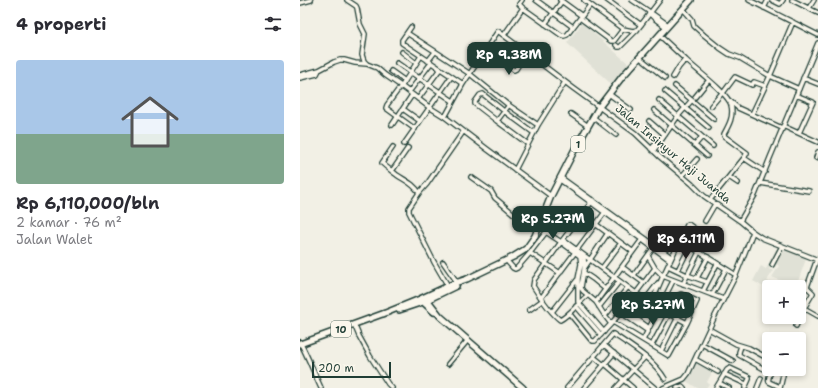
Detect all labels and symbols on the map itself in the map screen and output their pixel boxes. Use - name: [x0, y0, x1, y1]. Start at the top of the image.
- pin: Rp 9.38M: [468, 42, 550, 76]
- street label: Jalan Insinyur Haji Juanda: [612, 101, 734, 207]
- road number: 1: [571, 136, 585, 152]
- pin: Rp 5.27M: [512, 206, 594, 240]
- pin: Rp 6.11M: [645, 226, 727, 260]
- pin: Rp 5.27M: [612, 292, 694, 326]
- road number: 10: [331, 321, 351, 337]
- scale bar: [312, 360, 391, 379]

